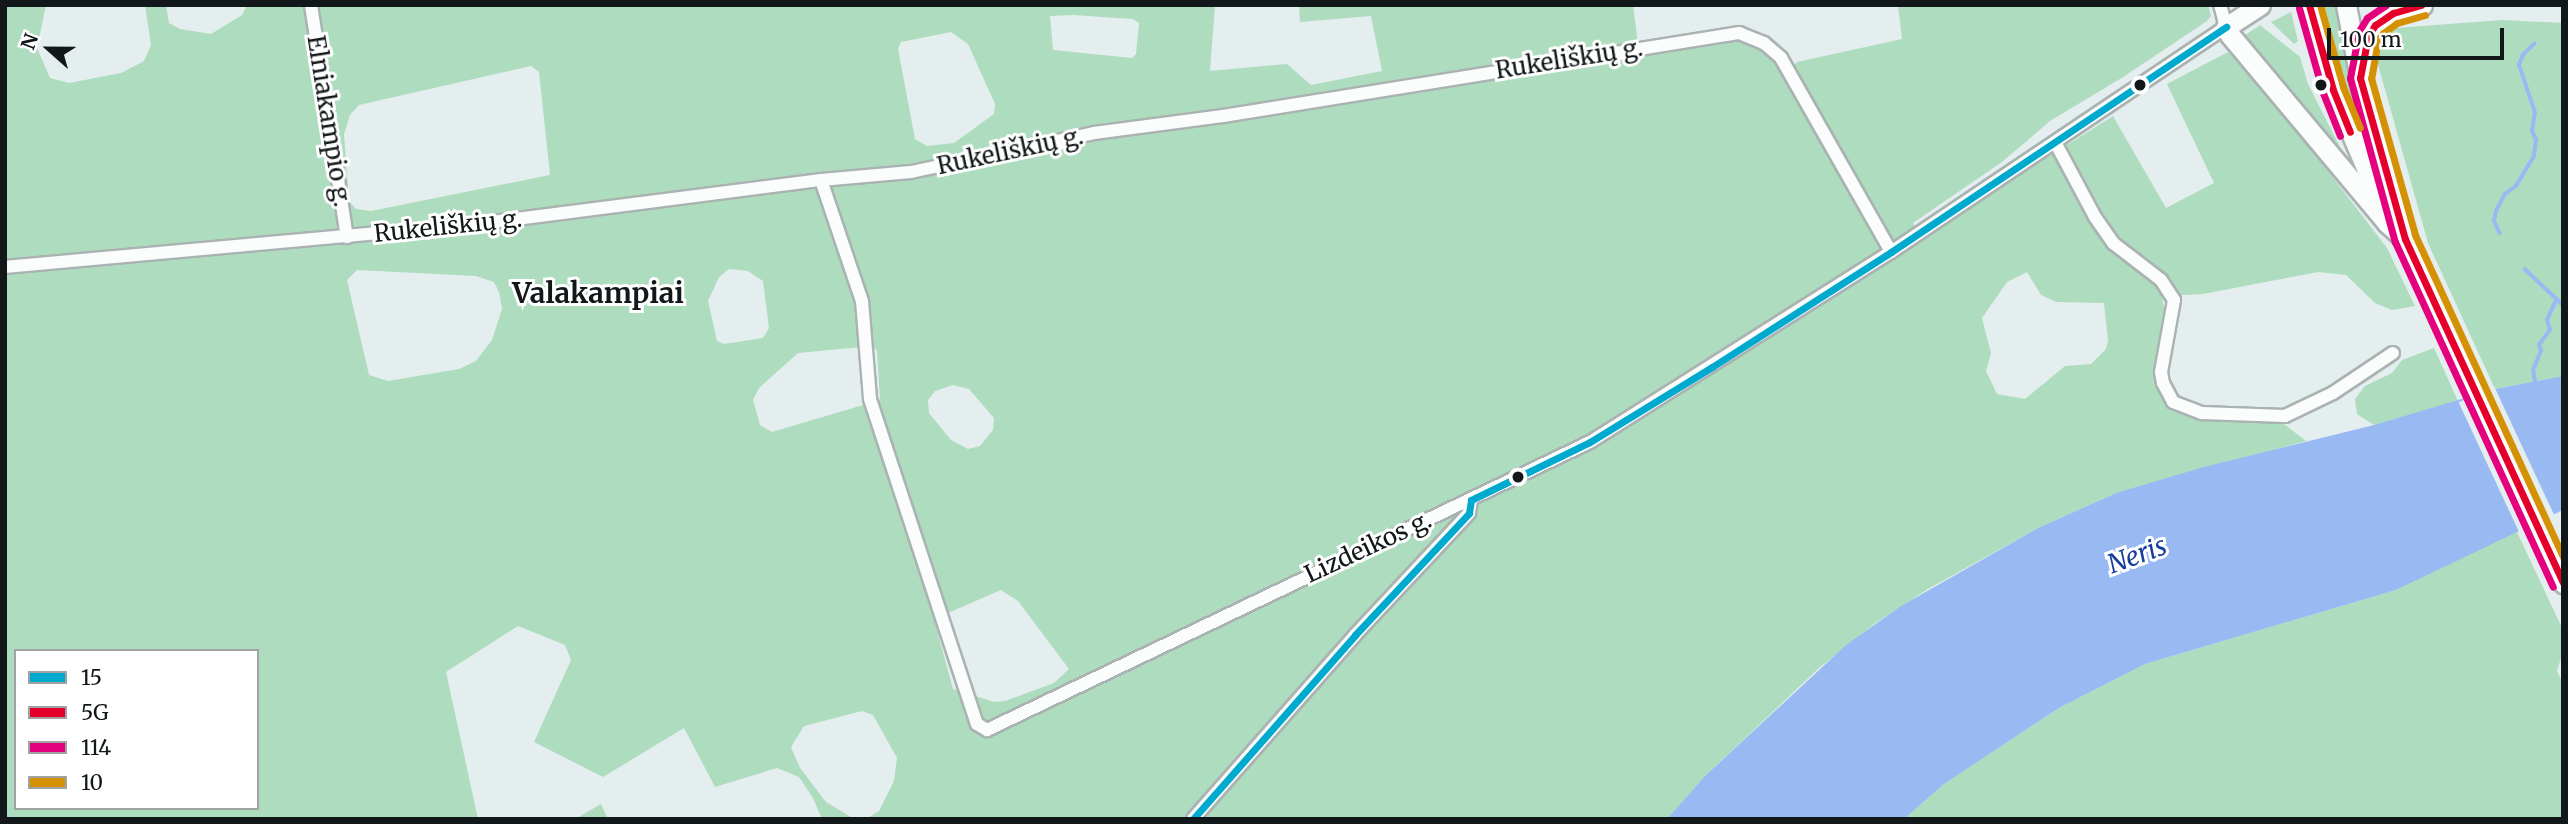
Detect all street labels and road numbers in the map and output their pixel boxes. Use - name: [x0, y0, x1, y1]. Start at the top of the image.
- street label: Elniakampio g.: [301, 33, 357, 209]
- street label: Rukeliškių g.: [1493, 33, 1645, 85]
- street label: Rukeliškių g.: [934, 121, 1086, 181]
- street label: Rukeliškių g.: [372, 204, 524, 248]
- street label: Lizdeikos g.: [1300, 505, 1436, 589]

